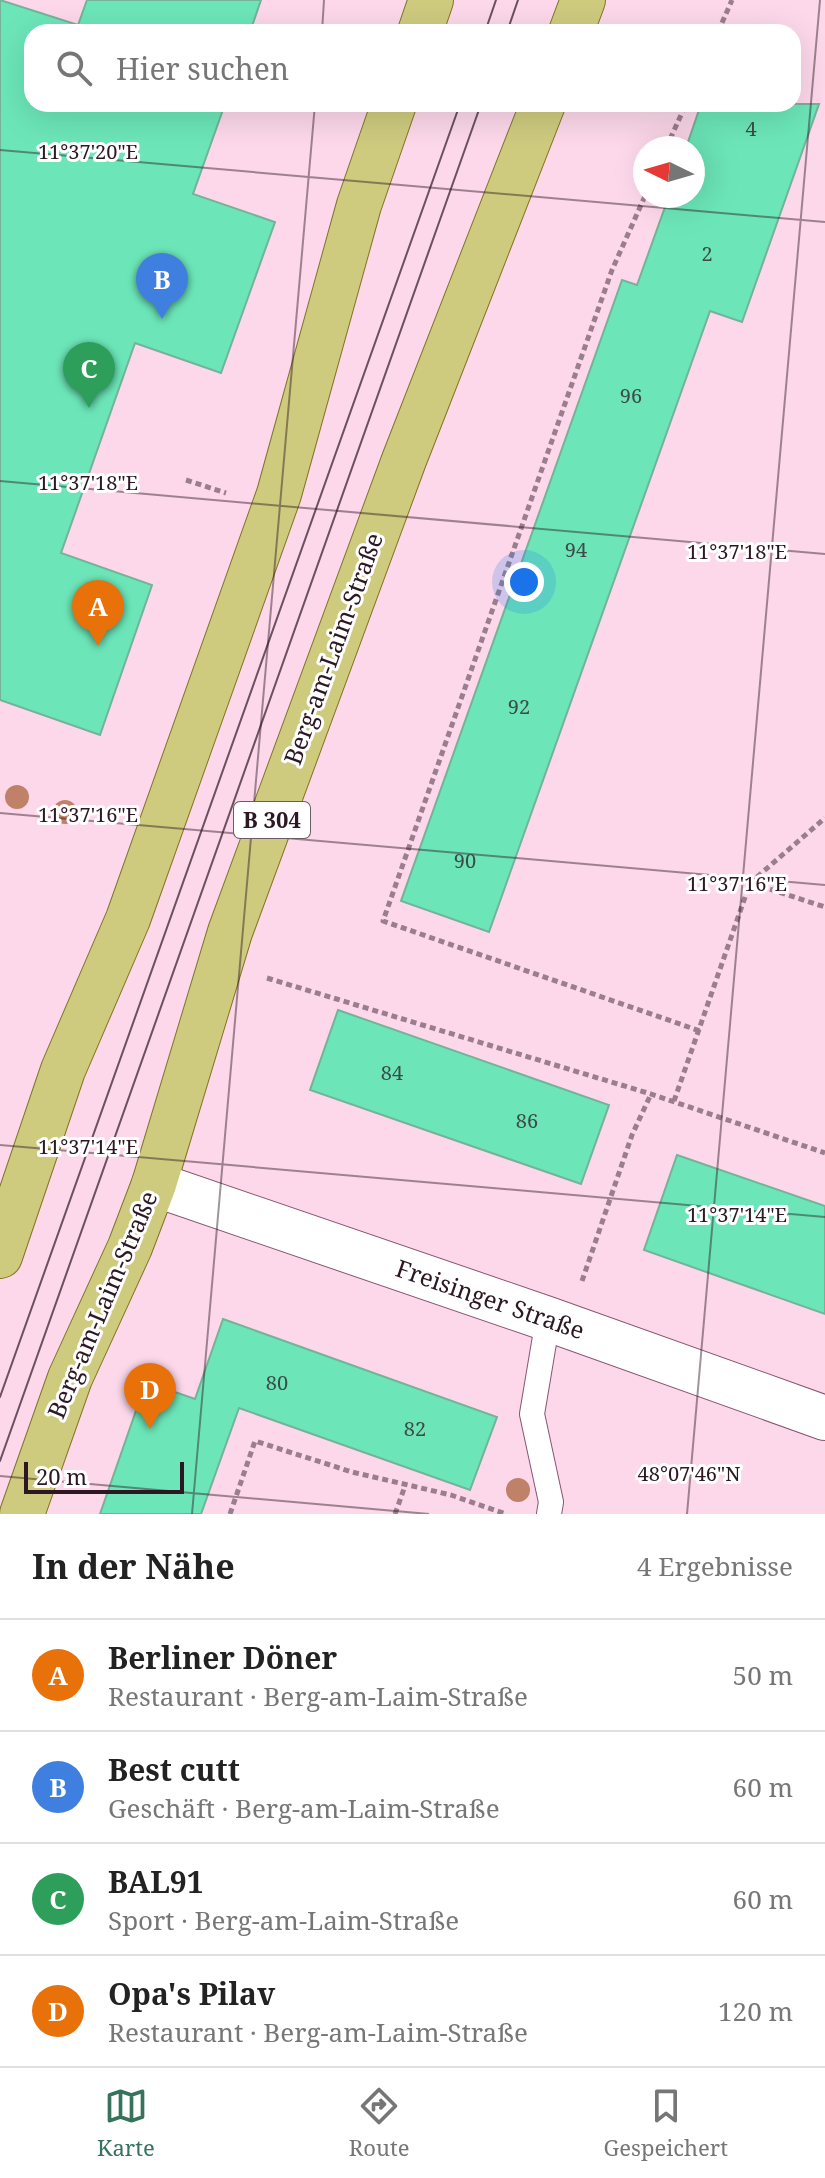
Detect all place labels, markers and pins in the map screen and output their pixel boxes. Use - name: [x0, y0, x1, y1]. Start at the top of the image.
- pin: B: [136, 253, 188, 319]
- pin: C: [63, 342, 115, 408]
- pin: A: [72, 580, 124, 646]
- pin: D: [124, 1363, 176, 1429]

